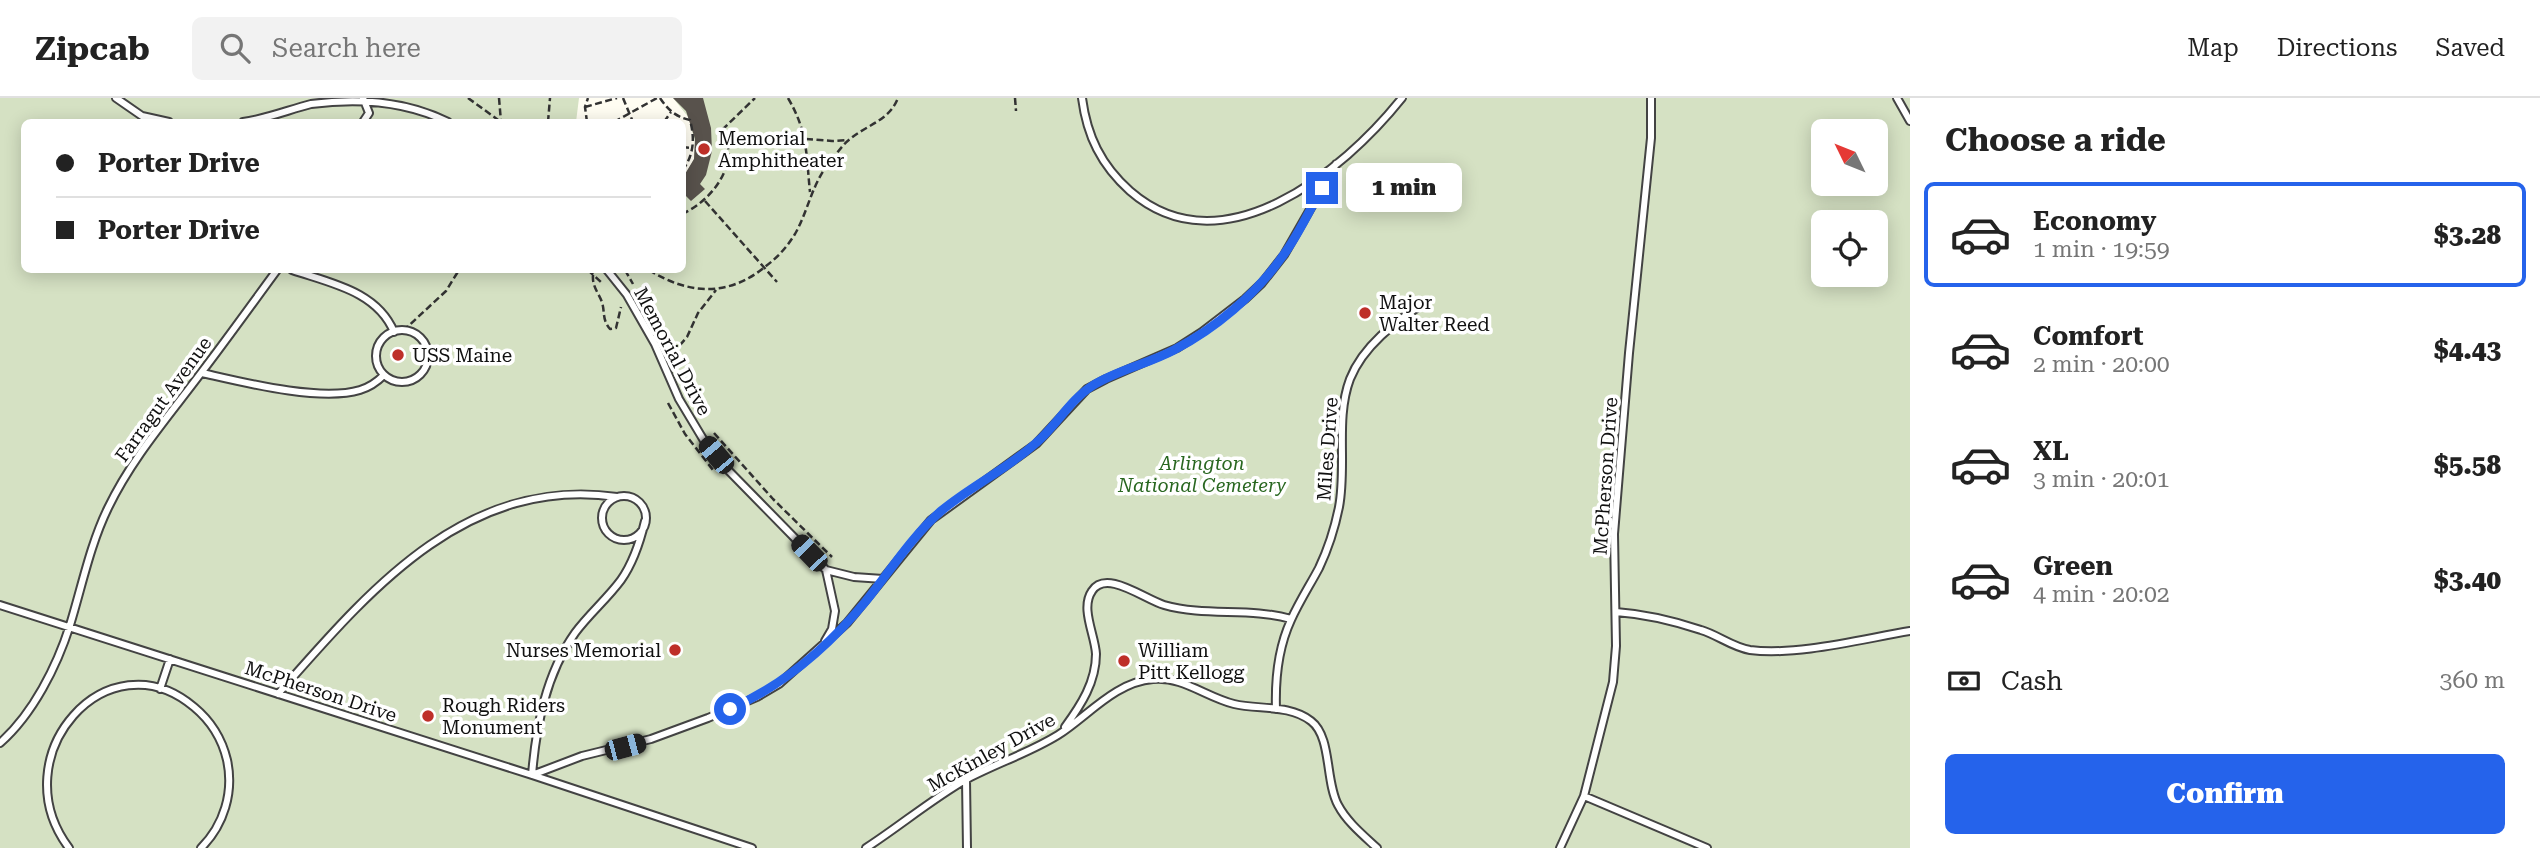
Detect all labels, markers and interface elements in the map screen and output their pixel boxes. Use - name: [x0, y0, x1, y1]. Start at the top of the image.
- search box: [192, 17, 682, 80]
- text: Zipcab: [35, 29, 150, 68]
- icon: search: [216, 29, 254, 67]
- text: Search here: [272, 33, 421, 63]
- text: Map: [2187, 34, 2239, 62]
- text: Directions: [2277, 34, 2397, 62]
- text: Saved: [2435, 34, 2505, 62]
- north arrow: [1811, 119, 1888, 196]
- map controls: [1811, 119, 1888, 287]
- text: Choose a ride: [1945, 121, 2166, 159]
- place label: Memorial Amphitheater: [718, 127, 845, 172]
- marker: Memorial Amphitheater: [696, 141, 712, 157]
- text: Porter Drive: [98, 148, 260, 178]
- callout: 1 min: [1346, 164, 1462, 212]
- route end: [1306, 172, 1338, 204]
- text: 1 min: [1372, 174, 1436, 201]
- icon: car: [1949, 203, 2012, 266]
- text: Economy: [2033, 206, 2156, 236]
- button: locate: [1811, 210, 1888, 287]
- text: Porter Drive: [98, 215, 260, 245]
- text: $3.28: [2434, 220, 2501, 250]
- text: 1 min · 19:59: [2033, 236, 2170, 263]
- street label: Memorial Drive: [629, 283, 716, 419]
- place label: Major Walter Reed: [1379, 291, 1490, 336]
- marker: Major Walter Reed: [1357, 305, 1373, 321]
- icon: car: [1949, 318, 2012, 381]
- text: Comfort: [2033, 321, 2143, 351]
- street label: Farragut Avenue: [110, 332, 217, 466]
- text: $4.43: [2434, 335, 2501, 365]
- place label: USS Maine: [412, 344, 512, 367]
- marker: USS Maine: [390, 347, 406, 363]
- text: 2 min · 20:00: [2033, 351, 2170, 378]
- street label: Miles Drive: [1312, 396, 1343, 502]
- street label: McPherson Drive: [1589, 396, 1622, 556]
- car: [695, 432, 738, 478]
- icon: car: [1949, 433, 2012, 496]
- text: XL: [2033, 436, 2069, 466]
- text: $5.58: [2434, 450, 2501, 480]
- park label: Arlington National Cemetery: [1117, 452, 1286, 497]
- text: 3 min · 20:01: [2033, 466, 2170, 493]
- car: [787, 531, 832, 575]
- icon: car: [1949, 548, 2012, 611]
- text: Green: [2033, 551, 2113, 581]
- text: $3.40: [2434, 565, 2501, 595]
- text: 4 min · 20:02: [2033, 581, 2170, 608]
- place label: Nurses Memorial: [506, 639, 661, 662]
- place label: William Pitt Kellogg: [1138, 639, 1244, 684]
- marker: Nurses Memorial: [667, 642, 683, 658]
- marker: William Pitt Kellogg: [1116, 653, 1132, 669]
- street label: McPherson Drive: [242, 656, 400, 727]
- icon: cash: [1945, 662, 1983, 700]
- text: Cash: [2001, 666, 2063, 696]
- text: 360 m: [2440, 667, 2505, 694]
- route start: [714, 693, 746, 725]
- place label: Rough Riders Monument: [442, 694, 565, 739]
- marker: Rough Riders Monument: [420, 708, 436, 724]
- street label: McKinley Drive: [923, 708, 1059, 797]
- car: [602, 731, 649, 763]
- button: Confirm: [1945, 754, 2505, 834]

